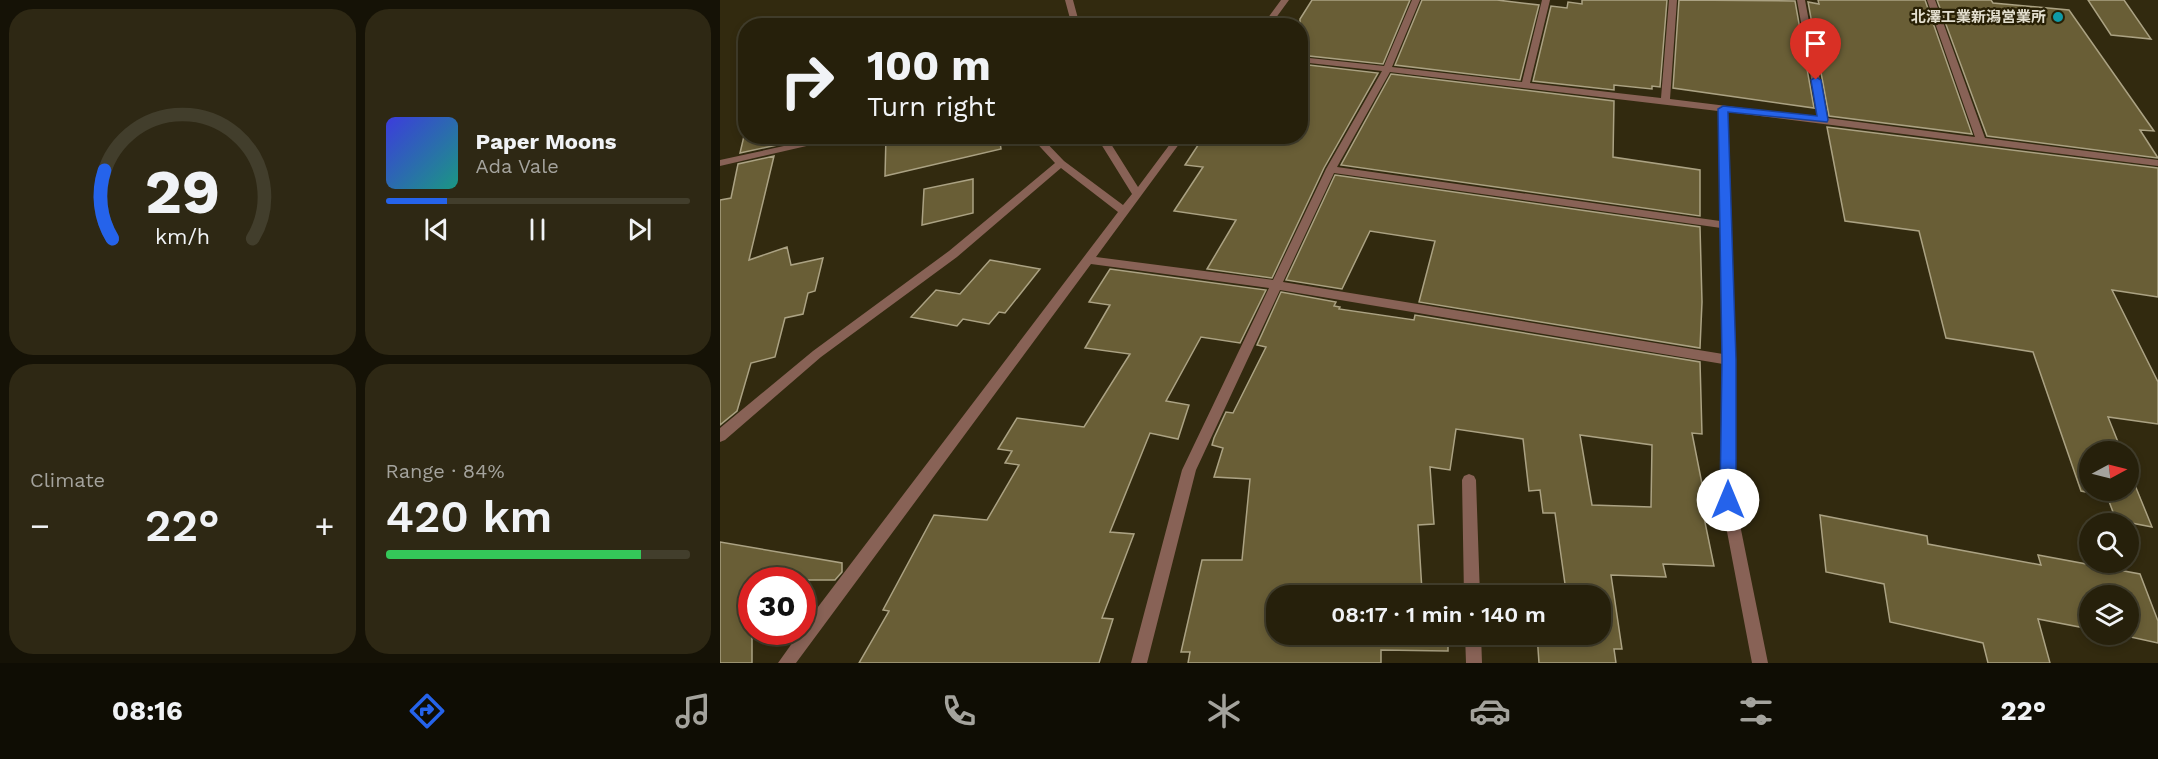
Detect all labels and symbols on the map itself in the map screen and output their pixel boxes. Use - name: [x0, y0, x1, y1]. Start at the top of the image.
- place label: 北澤工業新潟営業所: [1911, 8, 2046, 26]
- marker: 北澤工業新潟営業所: [2051, 10, 2065, 24]
- pin: [1790, 18, 1841, 80]
- north arrow: [2079, 441, 2139, 501]
- position arrow: [1696, 468, 1760, 532]
- speed limit sign: 30: [738, 567, 816, 645]

